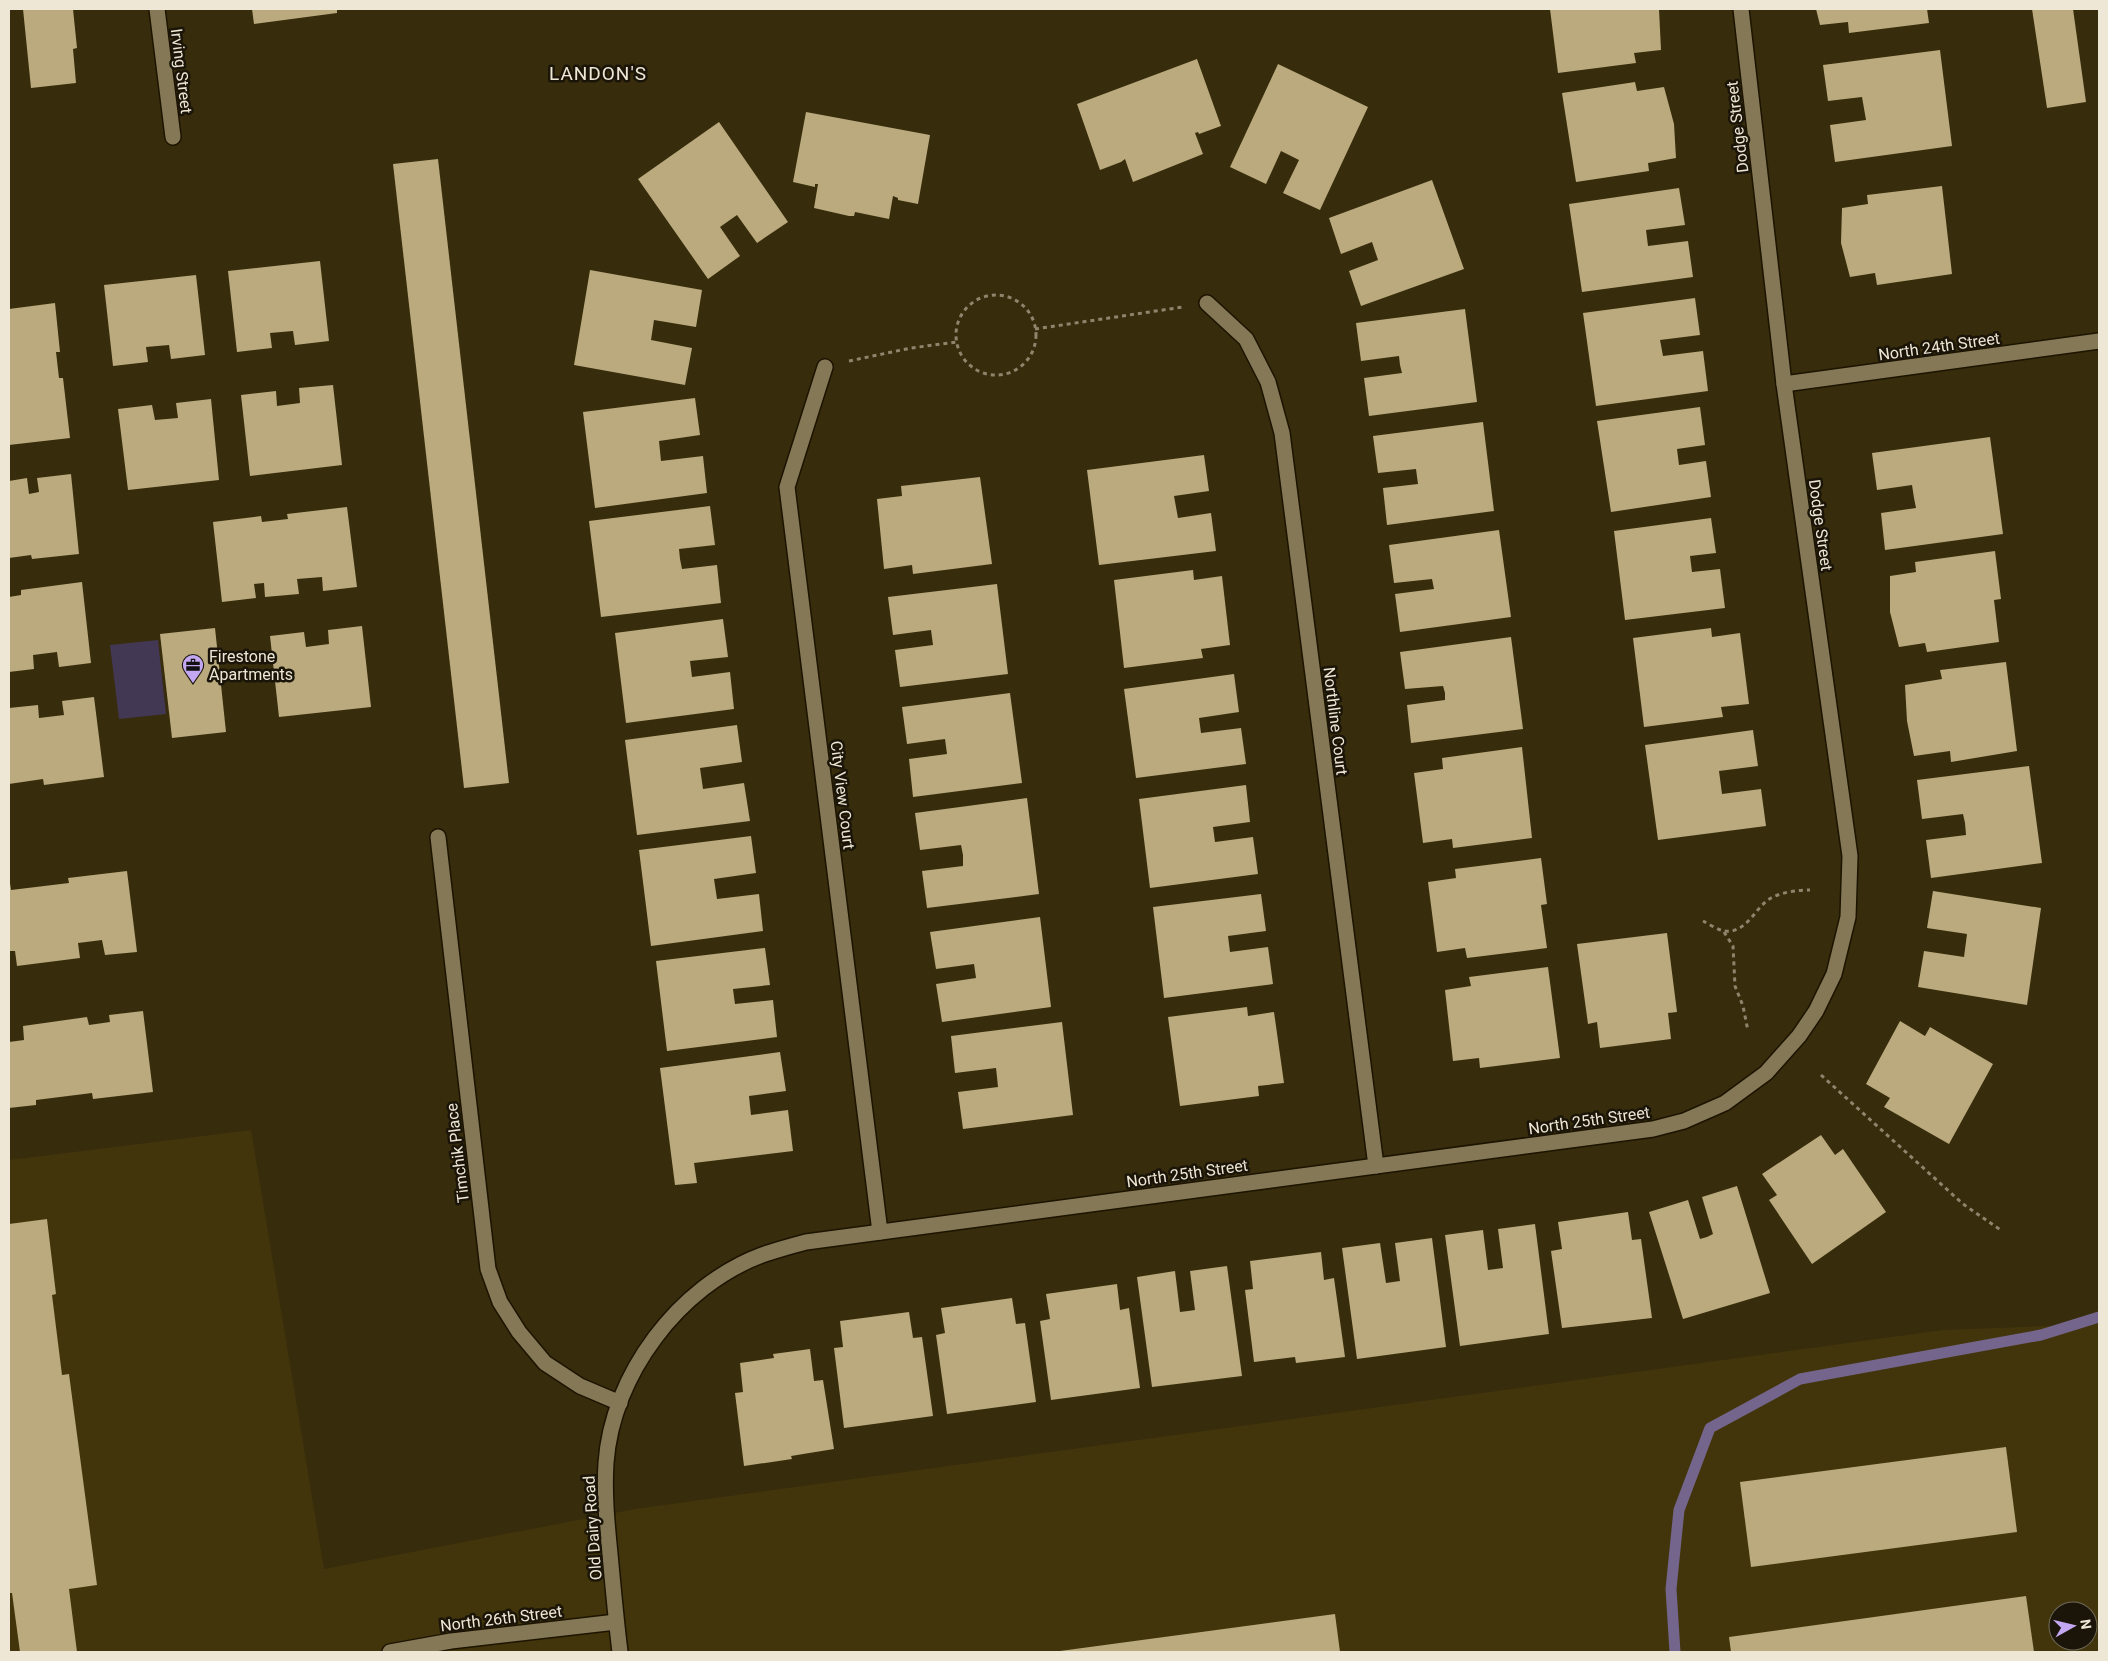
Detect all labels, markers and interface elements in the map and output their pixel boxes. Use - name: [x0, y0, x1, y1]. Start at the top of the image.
- street label: Irving Street: [167, 27, 196, 115]
- district label: LANDON'S: [549, 62, 647, 85]
- street label: Dodge Street: [1722, 80, 1753, 174]
- street label: North 24th Street: [1877, 329, 2001, 364]
- street label: Dodge Street: [1805, 478, 1836, 572]
- place label: Firestone Apartments: [209, 647, 293, 684]
- office icon: Firestone Apartments: [181, 653, 205, 684]
- street label: Northline Court: [1319, 666, 1352, 776]
- street label: City View Court: [826, 740, 859, 850]
- street label: Timchik Place: [442, 1102, 473, 1204]
- street label: North 25th Street: [1527, 1103, 1651, 1138]
- street label: North 25th Street: [1125, 1156, 1249, 1191]
- street label: Old Dairy Road: [579, 1475, 606, 1581]
- north arrow: [2048, 1601, 2098, 1651]
- street label: North 26th Street: [439, 1602, 563, 1635]
- text: N: [2077, 1618, 2094, 1630]

